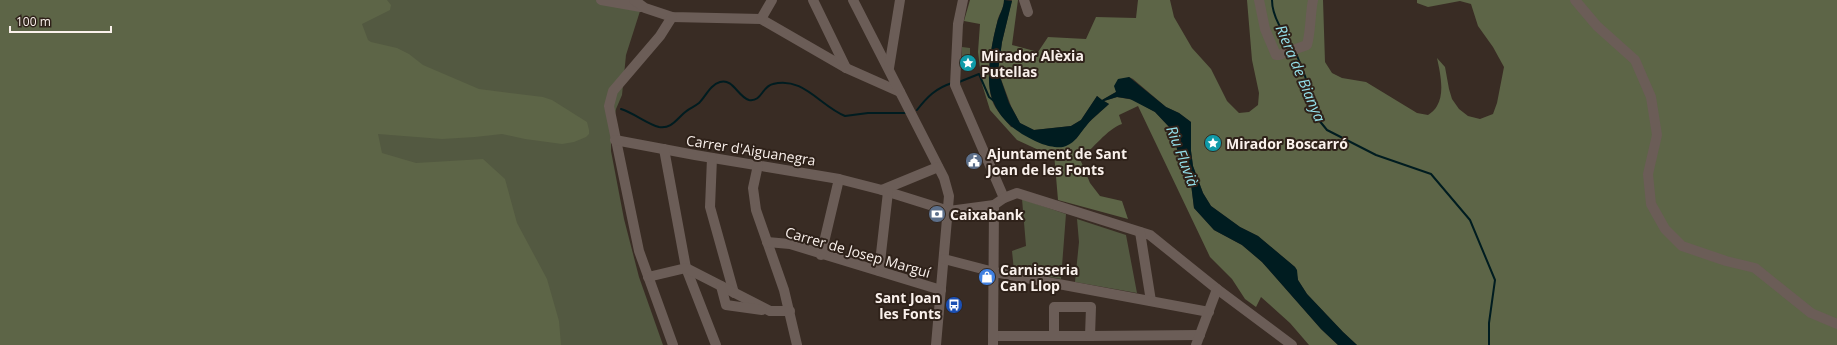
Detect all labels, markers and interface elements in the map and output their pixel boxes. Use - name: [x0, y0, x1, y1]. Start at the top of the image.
- scale bar: [10, 8, 111, 34]
- text: 100 m: [16, 13, 51, 30]
- water label: Riera de Bianya: [1272, 21, 1331, 125]
- place label: Mirador Alèxia Putellas: [981, 46, 1084, 81]
- place icon: Mirador Alèxia Putellas: [958, 53, 978, 73]
- water label: Riu Fluvià: [1162, 123, 1204, 190]
- street label: Carrer d'Aiguanegra: [685, 130, 817, 170]
- place icon: Mirador Boscarró: [1203, 133, 1223, 153]
- place label: Mirador Boscarró: [1226, 134, 1348, 153]
- place label: Ajuntament de Sant Joan de les Fonts: [985, 144, 1127, 179]
- public building icon: Ajuntament de Sant Joan de les Fonts: [964, 151, 984, 171]
- bank icon: Caixabank: [927, 204, 947, 224]
- place label: Caixabank: [950, 205, 1024, 224]
- street label: Carrer de Josep Marguí: [783, 222, 933, 282]
- place label: Carnisseria Can Llop: [1000, 260, 1078, 295]
- shop icon: Carnisseria Can Llop: [977, 267, 997, 287]
- place label: Sant Joan les Fonts: [875, 288, 941, 323]
- bus stop icon: Sant Joan les Fonts: [944, 295, 964, 315]

